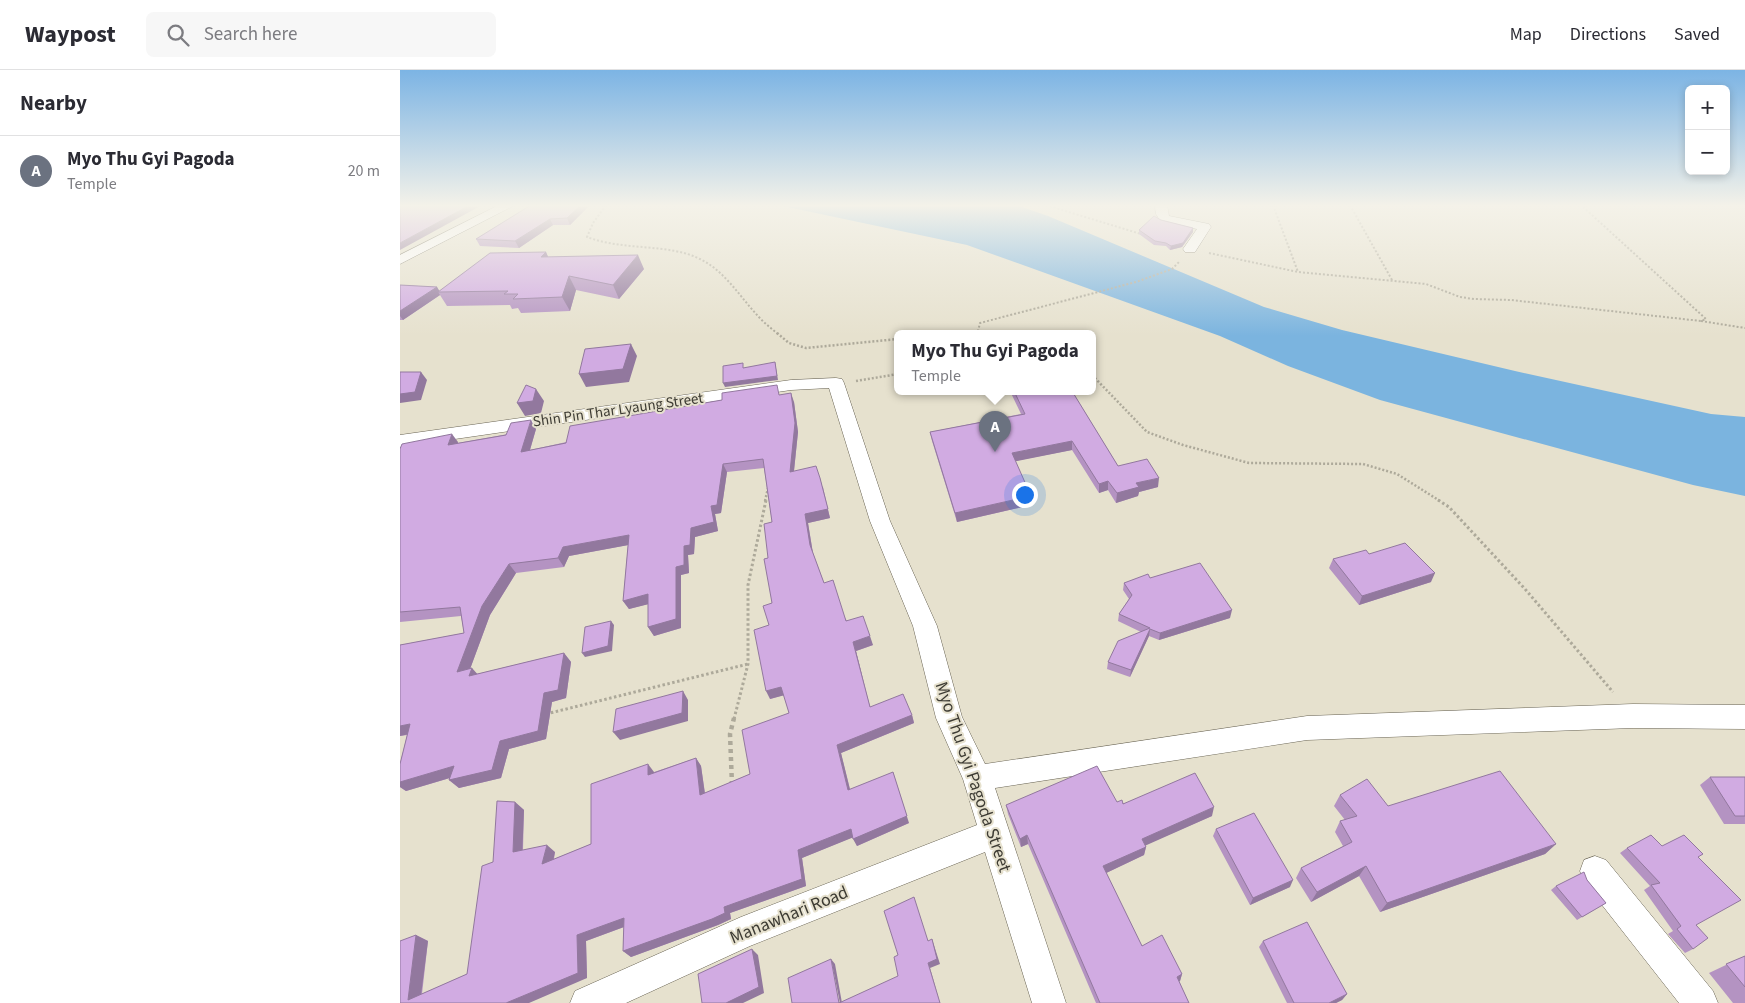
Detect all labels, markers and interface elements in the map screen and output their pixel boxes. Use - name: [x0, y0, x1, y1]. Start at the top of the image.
- search box: [146, 12, 496, 57]
- text: Waypost: [25, 17, 116, 52]
- icon: search: [164, 21, 192, 49]
- text: Search here: [204, 21, 297, 48]
- text: Map: [1510, 22, 1542, 47]
- text: Directions: [1570, 22, 1646, 47]
- text: Saved: [1674, 22, 1720, 47]
- map controls: [1685, 85, 1730, 175]
- button: +: [1685, 85, 1730, 130]
- text: Nearby: [20, 88, 87, 118]
- button: −: [1685, 130, 1730, 175]
- text: Myo Thu Gyi Pagoda: [67, 146, 235, 173]
- text: A: [31, 160, 41, 182]
- text: 20 m: [348, 160, 380, 182]
- text: Temple: [67, 173, 117, 195]
- popup: [894, 330, 1096, 395]
- text: Myo Thu Gyi Pagoda: [911, 338, 1079, 365]
- text: Temple: [911, 365, 961, 387]
- street label: Shin Pin Thar Lyaung Street: [531, 388, 705, 432]
- pin: A: [979, 411, 1011, 452]
- your location: [1012, 482, 1038, 508]
- street label: Myo Thu Gyi Pagoda Street: [929, 678, 1017, 876]
- street label: Manawhari Road: [726, 880, 852, 950]

